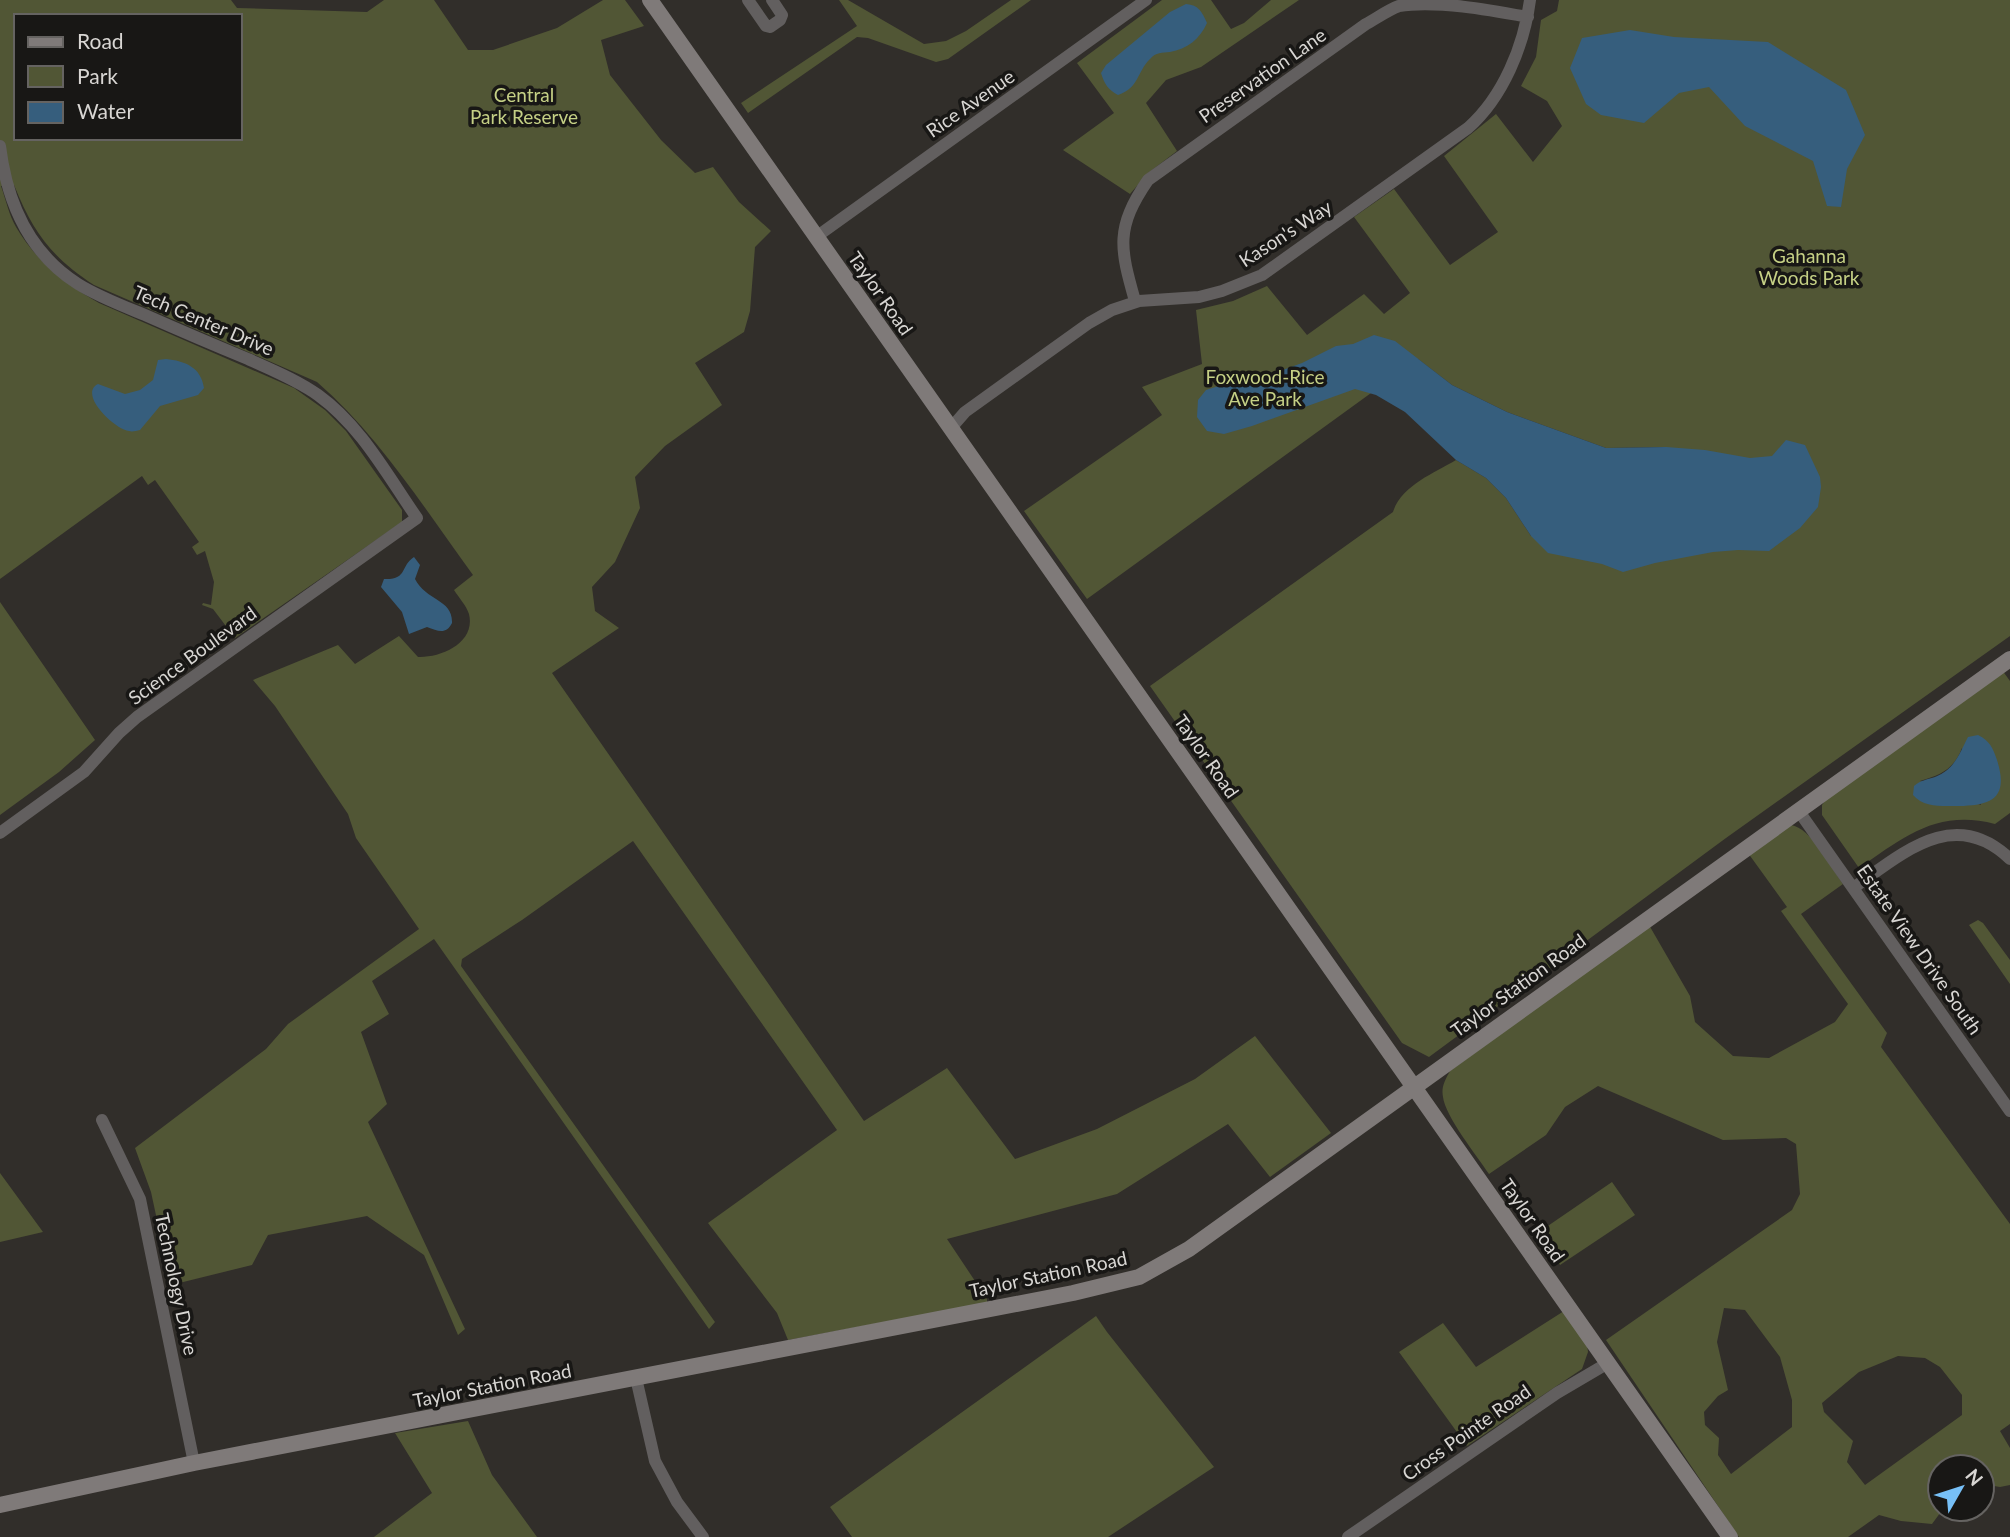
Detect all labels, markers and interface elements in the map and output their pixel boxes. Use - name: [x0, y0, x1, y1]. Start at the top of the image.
- legend: [14, 14, 242, 140]
- street label: Preservation Lane: [1194, 23, 1330, 127]
- text: Road: [77, 28, 124, 53]
- text: Park: [77, 63, 118, 88]
- street label: Rice Avenue: [921, 64, 1019, 142]
- park label: Central Park Reserve: [470, 83, 578, 128]
- text: Water: [77, 98, 134, 123]
- street label: Kason's Way: [1234, 195, 1336, 271]
- park label: Gahanna Woods Park: [1759, 244, 1860, 289]
- street label: Taylor Road: [844, 247, 918, 339]
- street label: Tech Center Drive: [130, 280, 278, 360]
- park label: Foxwood-Rice Ave Park: [1205, 365, 1325, 410]
- street label: Science Boulevard: [124, 601, 260, 709]
- street label: Taylor Road: [1170, 710, 1244, 802]
- street label: Estate View Drive South: [1853, 860, 1987, 1038]
- street label: Taylor Station Road: [1446, 928, 1590, 1042]
- street label: Taylor Road: [1496, 1174, 1570, 1266]
- street label: Technology Drive: [151, 1211, 203, 1357]
- street label: Taylor Station Road: [967, 1246, 1129, 1302]
- street label: Taylor Station Road: [411, 1358, 573, 1412]
- street label: Cross Pointe Road: [1397, 1379, 1535, 1485]
- north arrow: [1926, 1453, 1996, 1523]
- text: N: [1961, 1464, 1988, 1490]

